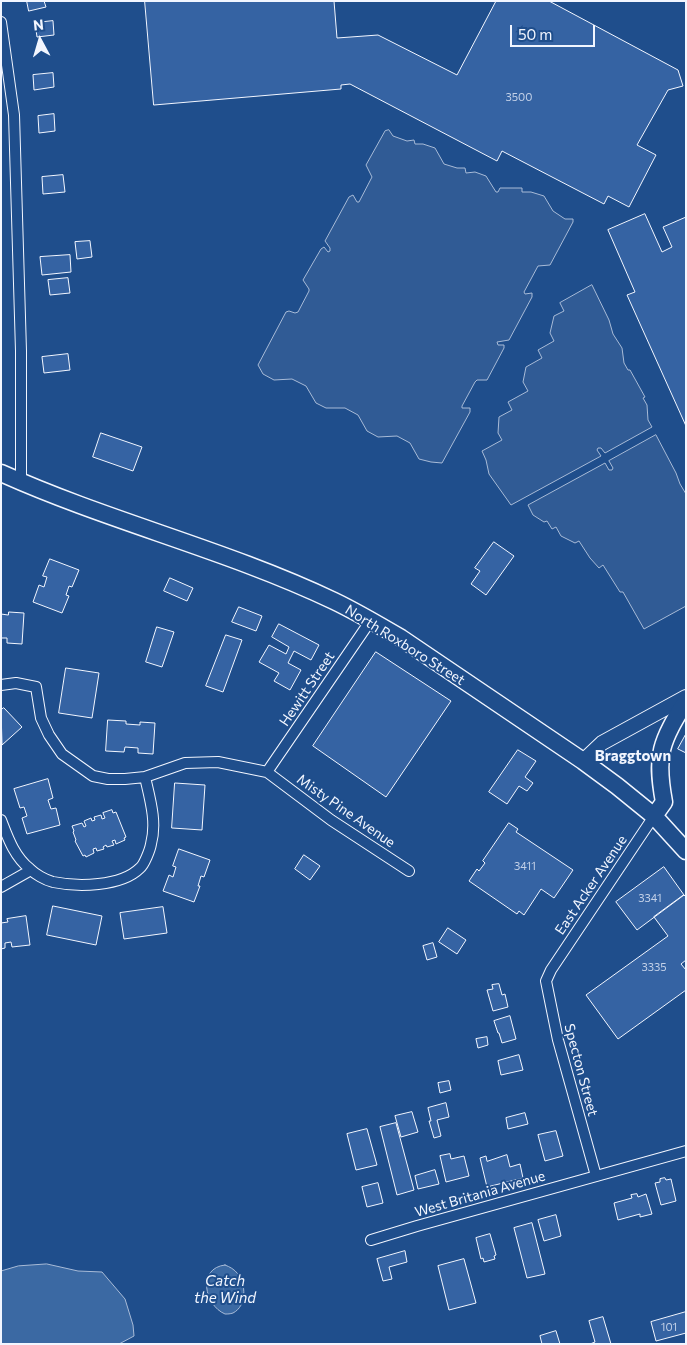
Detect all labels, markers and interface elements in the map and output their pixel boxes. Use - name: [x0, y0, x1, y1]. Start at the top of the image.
- north arrow: [15, 15, 65, 65]
- scale bar: [512, 15, 597, 47]
- text: N: [32, 16, 44, 34]
- text: 50 m: [518, 25, 552, 43]
- house number: 3500: [506, 90, 532, 104]
- street label: North Roxboro Street: [342, 601, 468, 689]
- street label: Hewitt Street: [276, 649, 338, 729]
- district label: Braggtown: [595, 747, 671, 765]
- street label: Misty Pine Avenue: [294, 771, 398, 851]
- street label: East Acker Avenue: [552, 832, 630, 938]
- house number: 3411: [514, 859, 536, 873]
- house number: 3341: [638, 891, 662, 905]
- house number: 3335: [641, 960, 667, 974]
- street label: Specton Street: [561, 1022, 601, 1118]
- street label: West Britania Avenue: [413, 1167, 547, 1221]
- water label: Catch the Wind: [194, 1272, 256, 1307]
- house number: 101: [661, 1320, 677, 1334]

